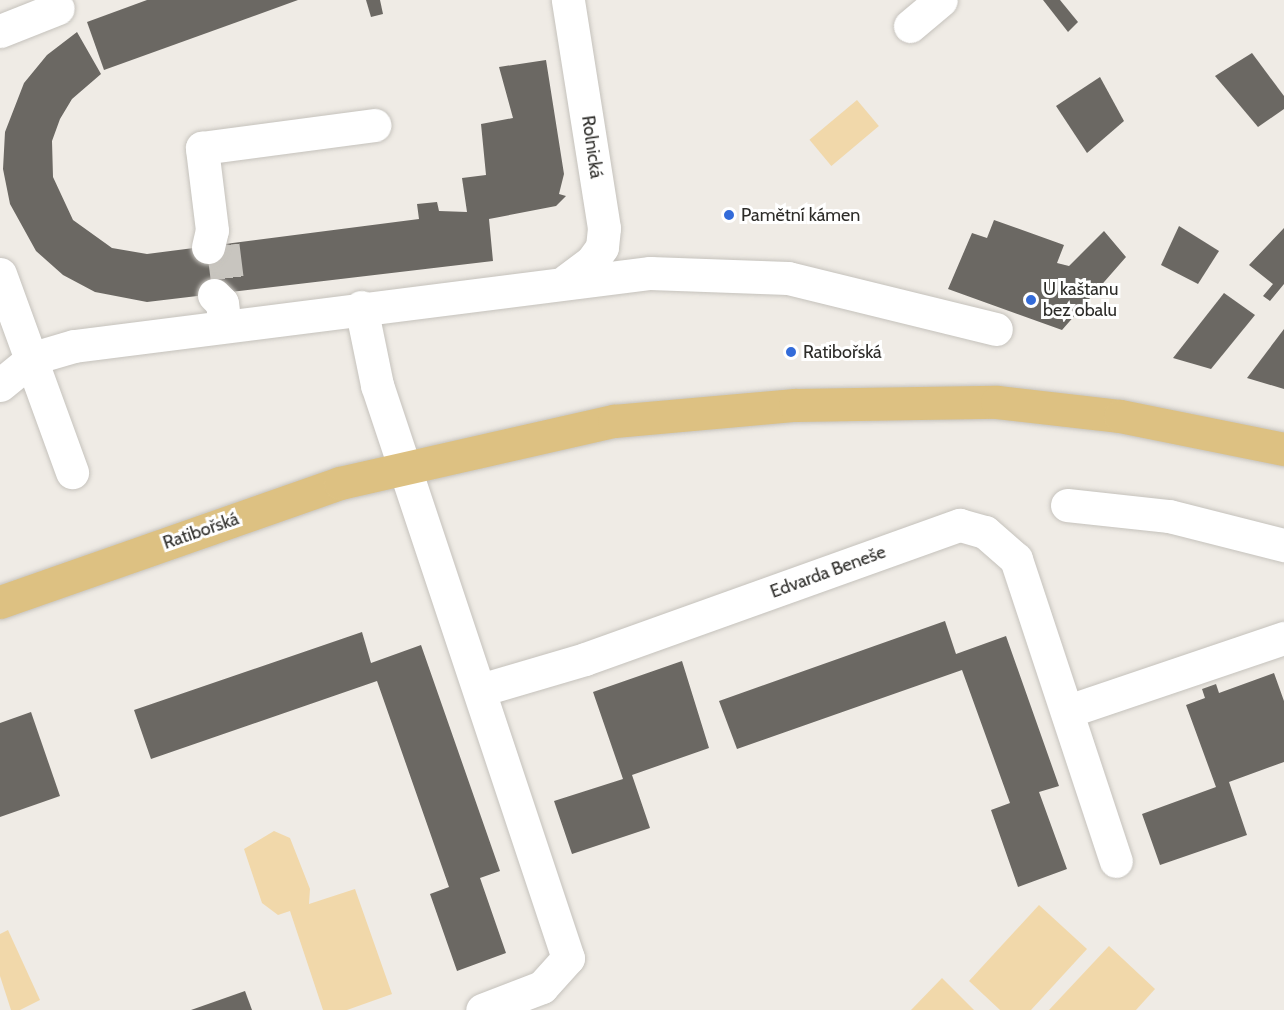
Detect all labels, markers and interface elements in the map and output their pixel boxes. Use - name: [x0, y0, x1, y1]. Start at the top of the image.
- street label: Rolnická: [577, 114, 607, 180]
- place label: Pamětní kámen: [741, 204, 860, 226]
- marker: Pamětní kámen: [722, 208, 736, 222]
- place label: U kaštanu bez obalu: [1043, 279, 1118, 322]
- marker: U kaštanu bez obalu: [1024, 293, 1038, 307]
- place label: Ratibořská: [803, 341, 882, 363]
- marker: Ratibořská: [784, 345, 798, 359]
- street label: Ratibořská: [160, 508, 242, 554]
- street label: Edvarda Beneše: [767, 541, 889, 603]

